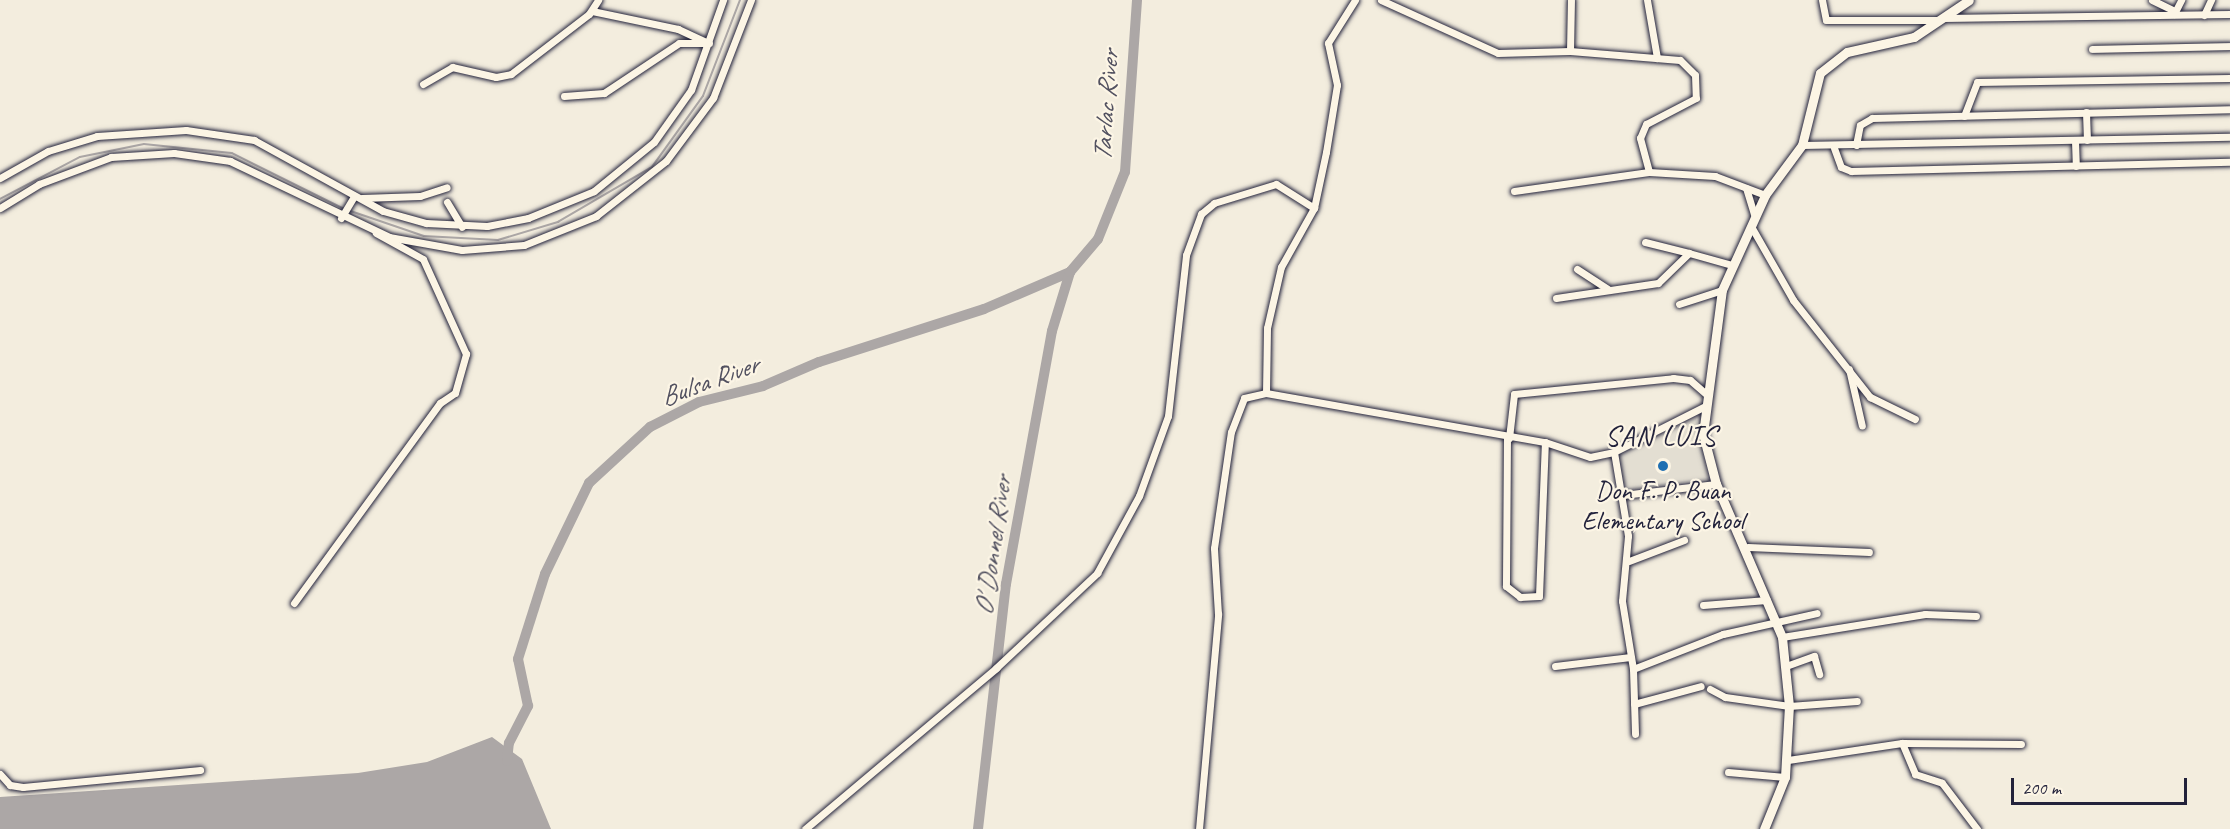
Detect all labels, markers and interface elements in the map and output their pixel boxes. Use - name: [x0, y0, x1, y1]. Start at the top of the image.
- water label: Tarlac River: [1086, 50, 1126, 162]
- water label: Bulsa River: [655, 348, 763, 414]
- district label: SAN LUIS: [1606, 419, 1716, 453]
- marker: Don F. P. Buan Elementary School: [1656, 459, 1670, 473]
- water label: O' Donnel River: [967, 474, 1019, 618]
- place label: Don F. P. Buan Elementary School: [1582, 475, 1744, 536]
- scale bar: [2014, 766, 2190, 804]
- text: 200 m: [2022, 777, 2061, 799]

